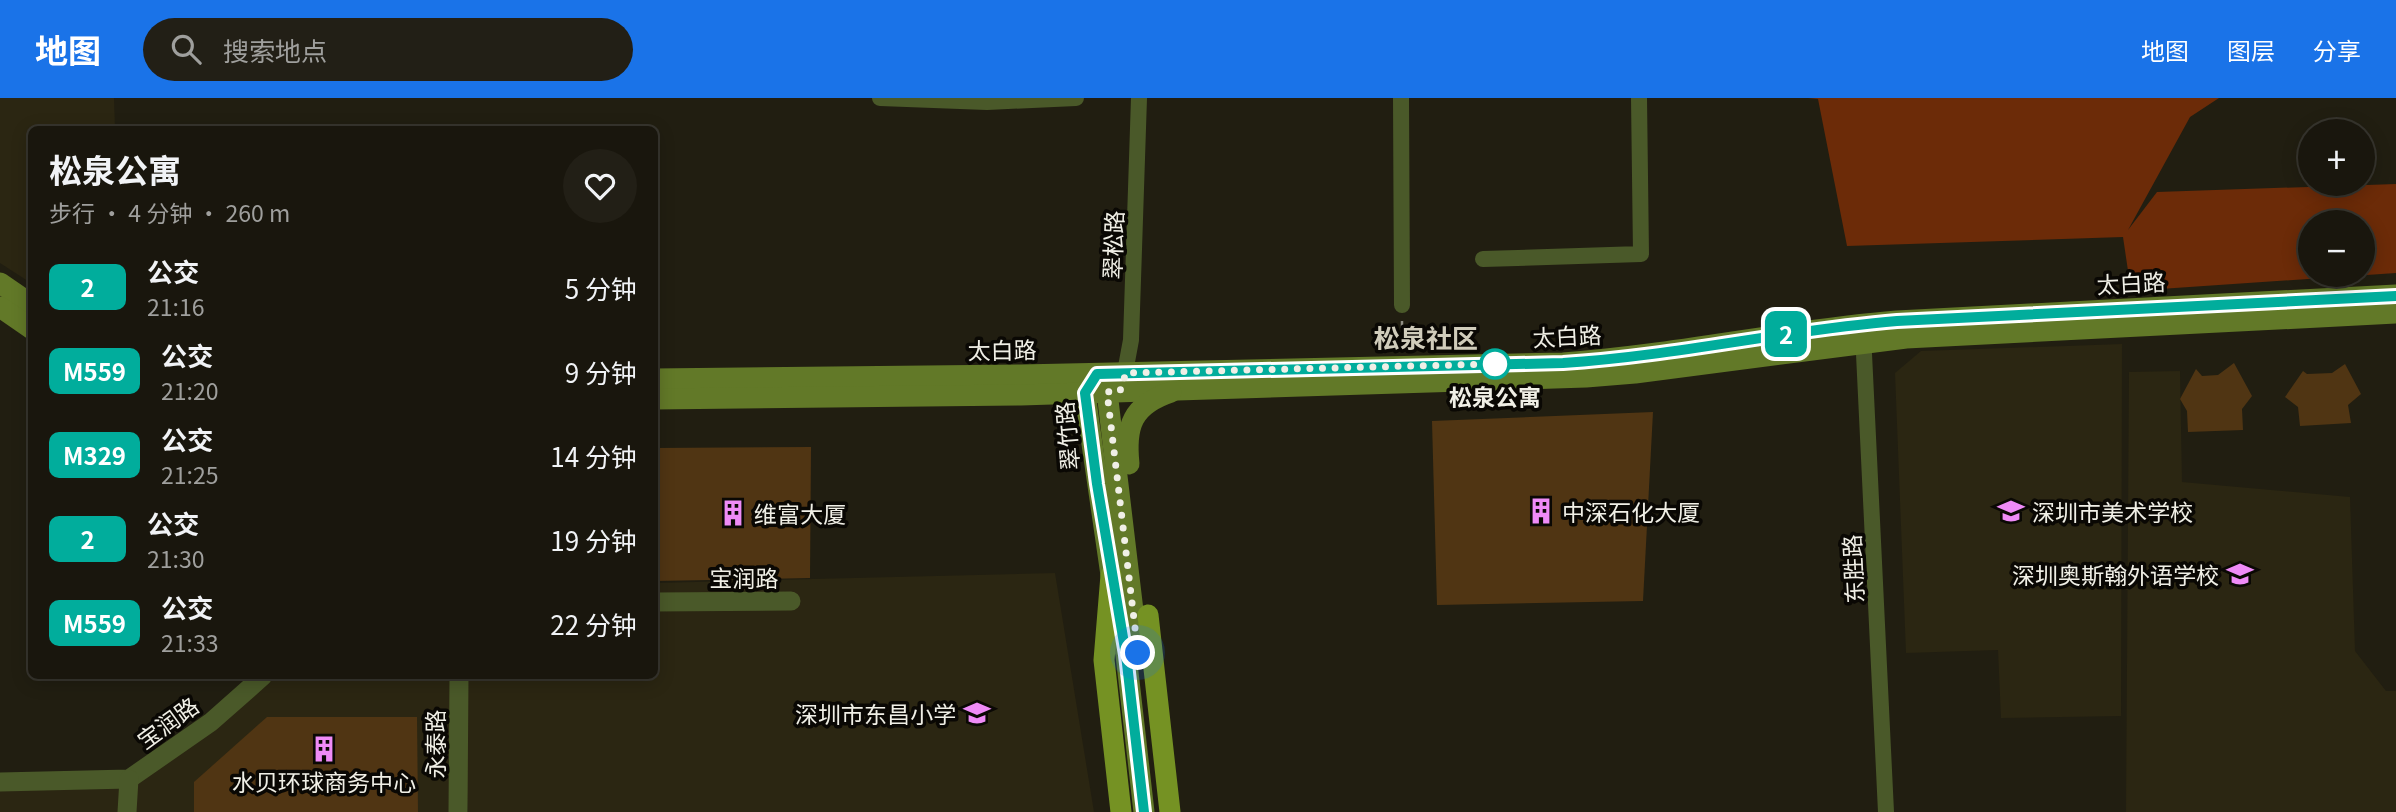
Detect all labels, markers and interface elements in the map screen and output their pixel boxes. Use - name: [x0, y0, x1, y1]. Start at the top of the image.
- search box: [143, 18, 633, 81]
- text: 地图: [35, 25, 101, 73]
- icon: search: [167, 30, 205, 68]
- text: 搜索地点: [223, 31, 327, 68]
- text: 地图: [2141, 32, 2189, 67]
- text: 图层: [2227, 32, 2275, 67]
- text: 分享: [2313, 32, 2361, 67]
- map controls: [2298, 119, 2375, 287]
- button: +: [2298, 119, 2375, 196]
- text: 松泉公寓: [49, 145, 181, 193]
- button: heart: [563, 149, 637, 223]
- text: 步行 · 4 分钟 · 260 m: [49, 195, 290, 229]
- street label: 翠松路: [1094, 210, 1130, 280]
- button: −: [2298, 210, 2375, 287]
- text: 公交: [147, 252, 199, 289]
- street label: 太白路: [2096, 263, 2166, 301]
- text: 2: [80, 269, 95, 304]
- text: 5 分钟: [565, 269, 637, 306]
- text: 21:16: [147, 289, 204, 323]
- line badge: 2: [1763, 311, 1809, 357]
- street label: 太白路: [1532, 316, 1602, 354]
- text: 2: [1779, 316, 1793, 351]
- district label: 松泉社区: [1374, 318, 1478, 355]
- street label: 太白路: [967, 331, 1037, 367]
- text: 公交: [161, 336, 213, 373]
- marker: 松泉公寓: [1480, 349, 1510, 379]
- text: M559: [63, 353, 126, 388]
- text: 9 分钟: [565, 353, 637, 390]
- text: 21:20: [161, 373, 218, 407]
- place label: 松泉公寓: [1449, 379, 1541, 413]
- street label: 翠竹路: [1046, 400, 1086, 472]
- text: 公交: [161, 420, 213, 457]
- text: M329: [63, 437, 126, 472]
- text: 14 分钟: [550, 437, 637, 474]
- text: 21:25: [161, 457, 218, 491]
- place label: 中深石化大厦: [1562, 494, 1700, 528]
- place label: 深圳市美术学校: [2032, 494, 2193, 528]
- place label: 维富大厦: [754, 496, 846, 530]
- building icon: 中深石化大厦: [1526, 496, 1556, 526]
- school or university icon: 深圳市美术学校: [1996, 496, 2026, 526]
- building icon: 维富大厦: [718, 498, 748, 528]
- text: 公交: [147, 504, 199, 541]
- text: 2: [80, 521, 95, 556]
- text: 19 分钟: [550, 521, 637, 558]
- street label: 东胜路: [1833, 534, 1871, 604]
- text: 21:30: [147, 541, 204, 575]
- place label: 深圳奥斯翰外语学校: [2012, 557, 2219, 591]
- school or university icon: 深圳奥斯翰外语学校: [2225, 559, 2255, 589]
- street label: 宝润路: [710, 560, 779, 594]
- text: 公交: [161, 588, 213, 625]
- text: M559: [63, 605, 126, 640]
- text: 22 分钟: [550, 605, 637, 642]
- text: 21:33: [161, 625, 218, 659]
- your location: [1120, 635, 1155, 670]
- street label: 宝润路: [129, 688, 205, 756]
- place label: 深圳市东昌小学: [795, 696, 956, 730]
- school or university icon: 深圳市东昌小学: [962, 698, 992, 728]
- street label: 永泰路: [417, 710, 451, 779]
- building icon: 水贝环球商务中心: [309, 734, 339, 764]
- place label: 水贝环球商务中心: [232, 764, 416, 798]

